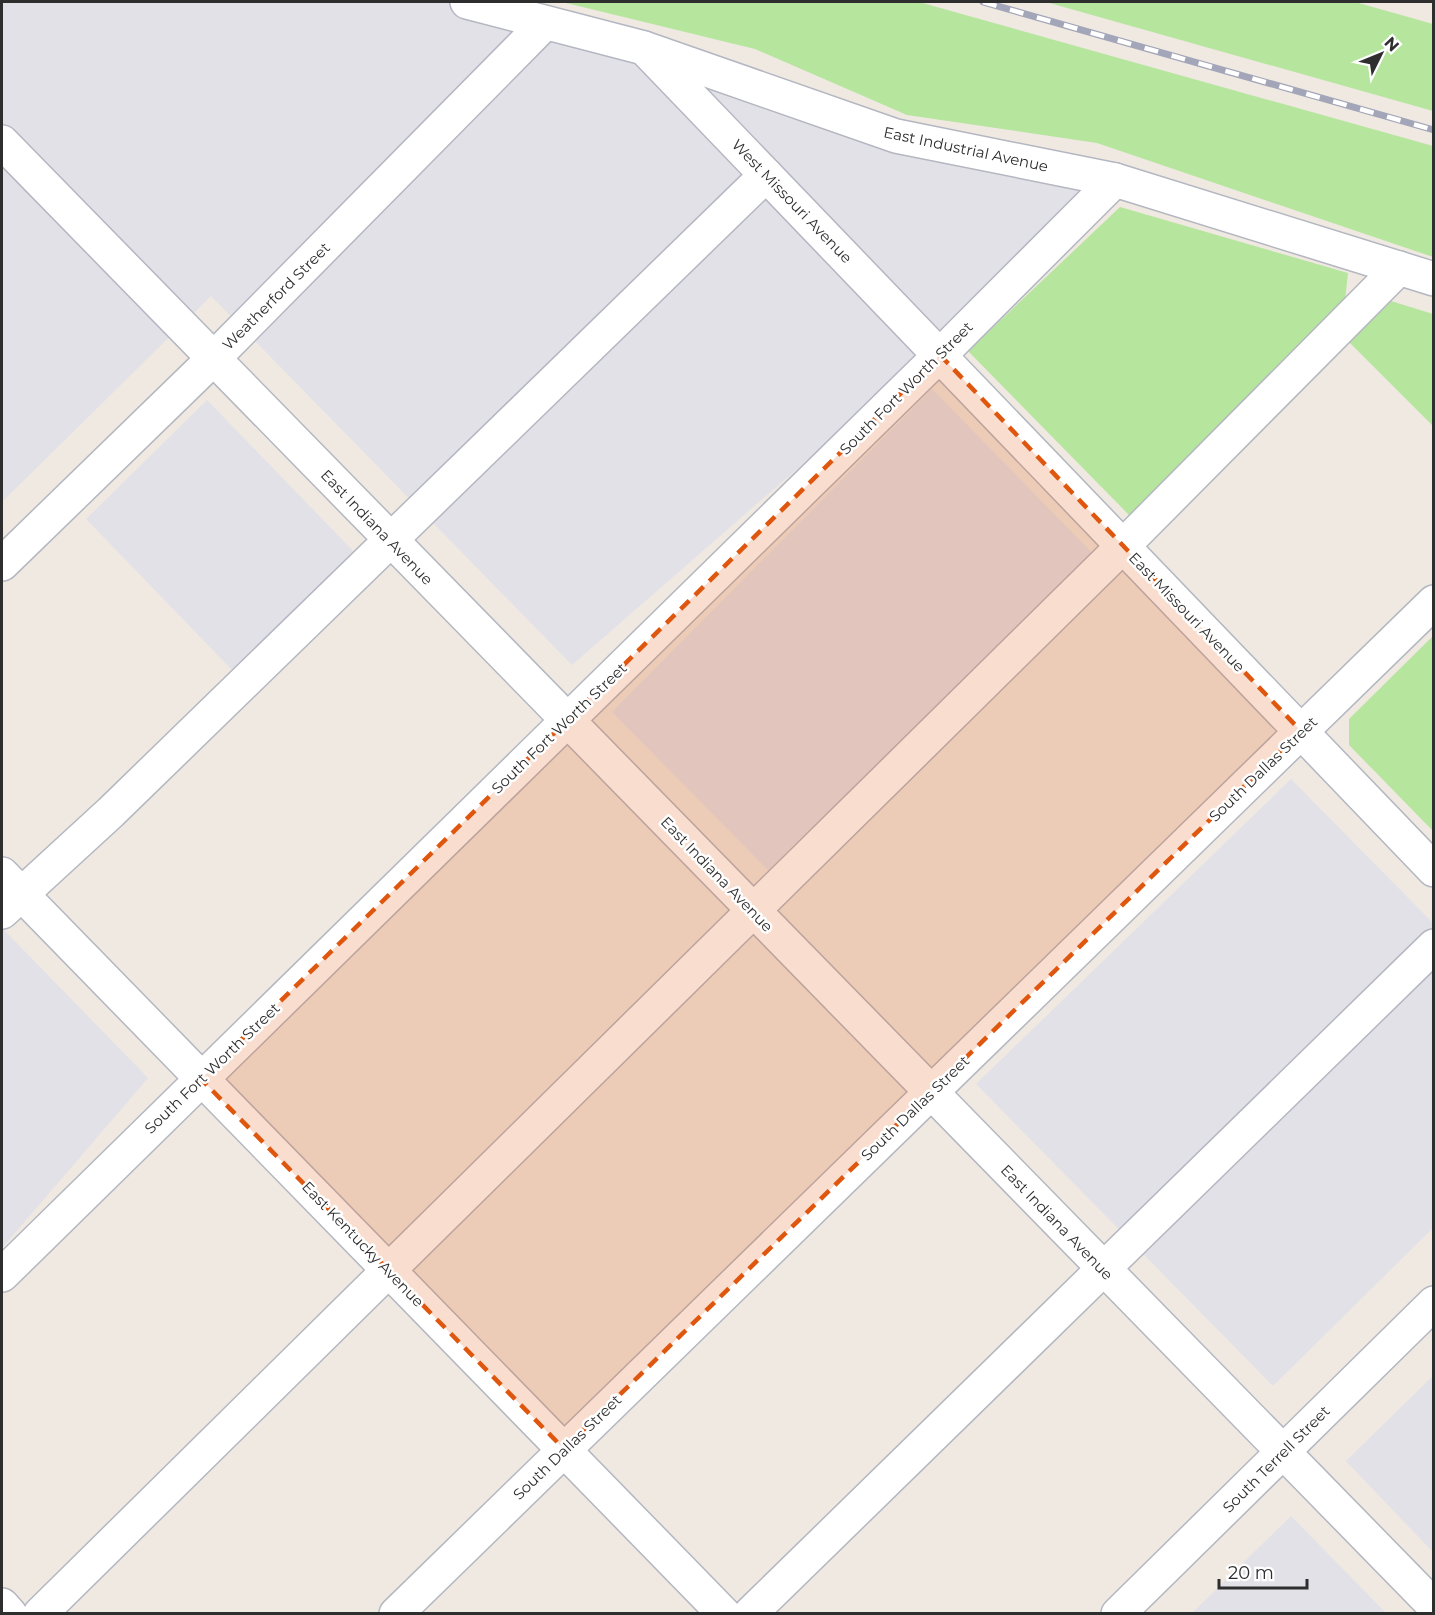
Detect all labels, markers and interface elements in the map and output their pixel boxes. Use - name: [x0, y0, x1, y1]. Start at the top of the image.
- north arrow: [1351, 24, 1411, 84]
- text: N: [1380, 33, 1403, 55]
- street label: East Industrial Avenue: [882, 122, 1050, 176]
- street label: West Missouri Avenue: [728, 135, 856, 267]
- street label: Weatherford Street: [218, 238, 334, 354]
- street label: South Fort Worth Street: [835, 317, 977, 459]
- street label: East Indiana Avenue: [317, 465, 437, 589]
- street label: East Missouri Avenue: [1125, 548, 1249, 676]
- street label: South Fort Worth Street: [487, 658, 631, 798]
- street label: South Dallas Street: [1205, 712, 1321, 826]
- street label: East Indiana Avenue: [657, 812, 777, 936]
- street label: South Fort Worth Street: [140, 998, 284, 1138]
- street label: South Dallas Street: [857, 1051, 973, 1165]
- street label: East Indiana Avenue: [997, 1160, 1117, 1284]
- street label: East Kentucky Avenue: [298, 1177, 428, 1311]
- street label: South Dallas Street: [509, 1390, 625, 1504]
- street label: South Terrell Street: [1218, 1401, 1334, 1517]
- scale bar: [1219, 1552, 1308, 1590]
- text: 20 m: [1228, 1562, 1274, 1584]

